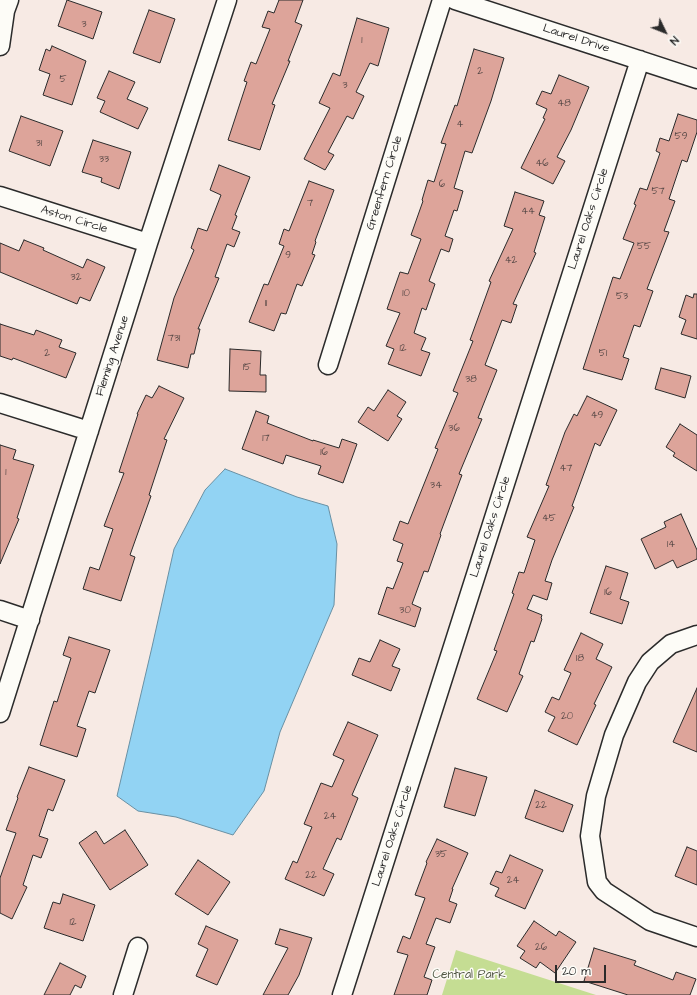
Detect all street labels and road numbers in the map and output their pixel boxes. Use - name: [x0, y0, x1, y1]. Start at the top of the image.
- street label: Laurel Drive: [541, 21, 611, 57]
- street label: Greenfern Circle: [364, 134, 406, 232]
- street label: Laurel Oaks Circle: [566, 167, 612, 271]
- street label: Aston Circle: [39, 203, 109, 237]
- street label: Fleming Avenue: [93, 314, 133, 398]
- street label: Laurel Oaks Circle: [468, 475, 514, 579]
- street label: Laurel Oaks Circle: [370, 784, 416, 888]

